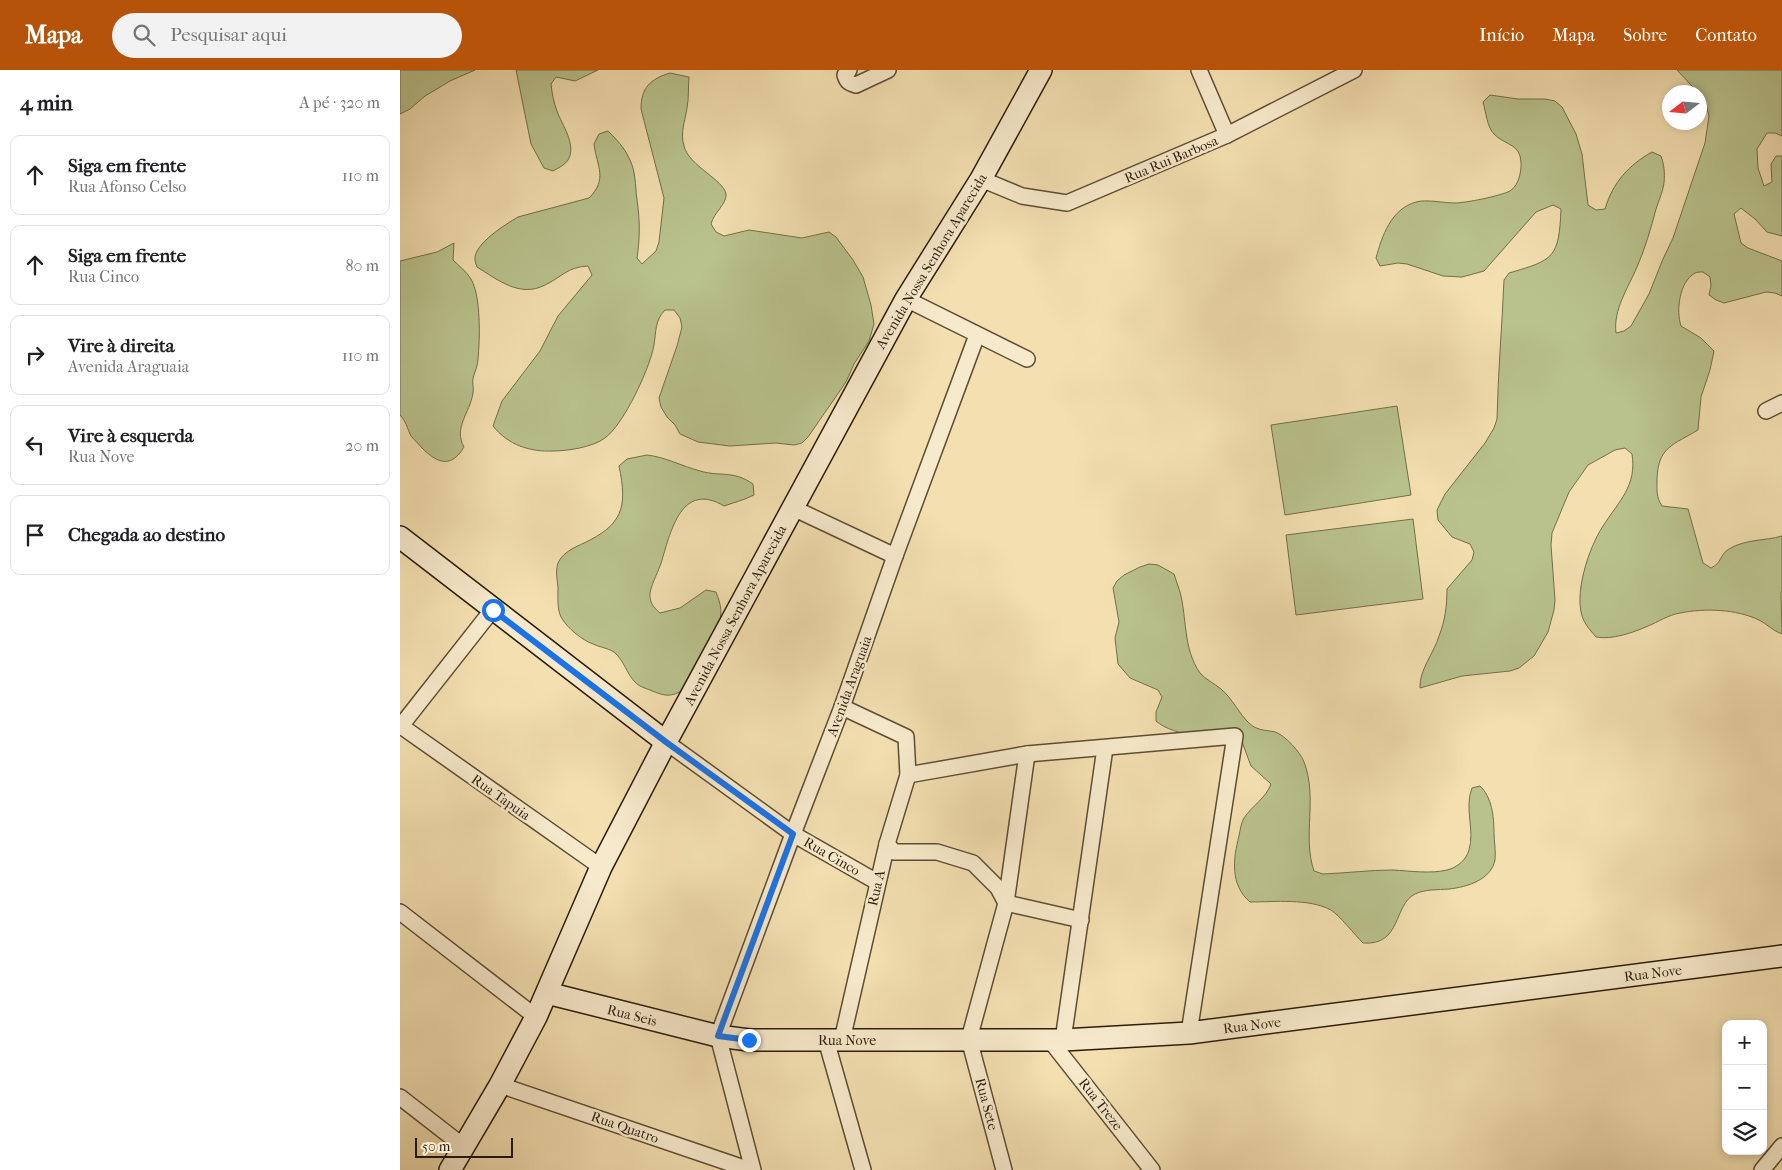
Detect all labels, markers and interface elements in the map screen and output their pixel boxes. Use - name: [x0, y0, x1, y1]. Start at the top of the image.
- search box: [112, 13, 462, 58]
- text: Mapa: [25, 21, 82, 49]
- icon: search: [130, 21, 158, 49]
- text: Pesquisar aqui: [170, 24, 287, 46]
- text: Início: [1479, 25, 1524, 46]
- text: Mapa: [1552, 25, 1595, 46]
- text: Sobre: [1623, 25, 1667, 46]
- text: Contato: [1695, 25, 1757, 46]
- north arrow: [1662, 85, 1707, 130]
- text: 4 min: [20, 91, 73, 115]
- text: A pé · 320 m: [299, 93, 380, 112]
- street label: Rua Rui Barbosa: [1122, 132, 1221, 187]
- text: Siga em frente: [68, 155, 186, 177]
- icon: ahead: [21, 161, 49, 189]
- text: 110 m: [342, 166, 379, 185]
- street label: Avenida Nossa Senhora Aparecida: [872, 170, 991, 353]
- text: Rua Afonso Celso: [68, 177, 186, 196]
- text: Siga em frente: [68, 245, 186, 267]
- icon: ahead: [21, 251, 49, 279]
- text: 80 m: [345, 256, 379, 275]
- text: Rua Cinco: [68, 267, 139, 286]
- text: Vire à direita: [68, 335, 175, 357]
- icon: right: [21, 341, 49, 369]
- text: 110 m: [342, 346, 379, 365]
- text: Avenida Araguaia: [68, 357, 189, 376]
- text: Vire à esquerda: [68, 425, 194, 447]
- icon: left: [21, 431, 49, 459]
- text: 20 m: [345, 436, 379, 455]
- text: Rua Nove: [68, 447, 135, 466]
- icon: arrive: [21, 521, 49, 549]
- street label: Avenida Nossa Senhora Aparecida: [680, 522, 791, 709]
- text: Chegada ao destino: [68, 524, 225, 546]
- route start: [482, 599, 505, 622]
- street label: Avenida Araguaia: [823, 633, 876, 740]
- street label: Rua Tapuia: [468, 771, 534, 824]
- street label: Rua Cinco: [801, 834, 863, 879]
- street label: Rua A: [864, 868, 889, 908]
- street label: Rua Nove: [1623, 962, 1683, 985]
- street label: Rua Seis: [605, 1001, 659, 1030]
- street label: Rua Nove: [1222, 1014, 1282, 1037]
- map controls: [1722, 1020, 1767, 1155]
- button: +: [1722, 1020, 1767, 1065]
- route end: [738, 1029, 761, 1052]
- street label: Rua Nove: [818, 1032, 876, 1049]
- button: −: [1722, 1065, 1767, 1110]
- street label: Rua Treze: [1075, 1075, 1126, 1134]
- street label: Rua Sete: [971, 1076, 1002, 1132]
- street label: Rua Quatro: [589, 1108, 661, 1147]
- button: layers: [1722, 1110, 1767, 1155]
- scale bar: [415, 1135, 512, 1158]
- text: 50 m: [422, 1138, 450, 1155]

